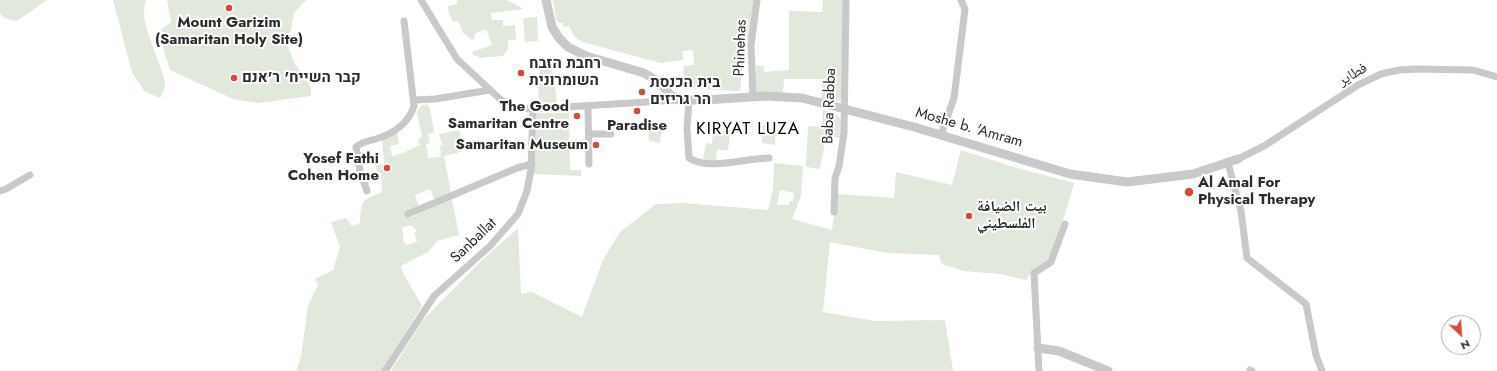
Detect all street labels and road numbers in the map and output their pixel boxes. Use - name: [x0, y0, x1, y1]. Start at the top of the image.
- street label: Phinehas: [731, 19, 751, 77]
- street label: فطاير: [1335, 60, 1371, 90]
- street label: Baba Rabba: [820, 68, 840, 144]
- street label: Moshe b. 'Amram: [913, 104, 1025, 152]
- street label: Sanballat: [447, 215, 501, 267]

